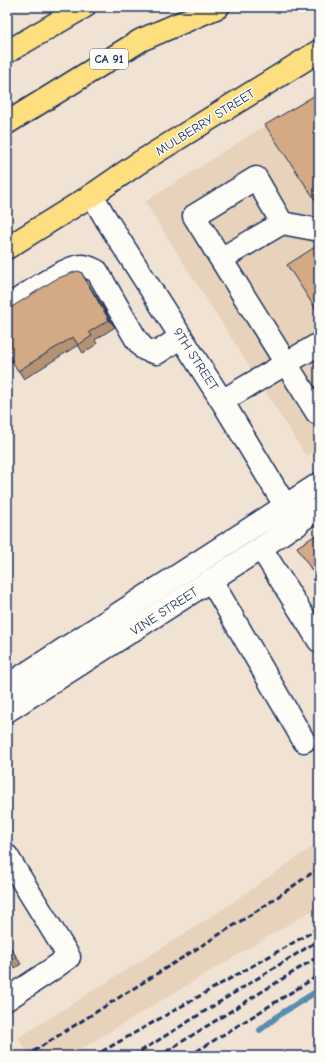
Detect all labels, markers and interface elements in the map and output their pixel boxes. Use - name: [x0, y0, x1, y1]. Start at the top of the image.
- road number: CA 91: [90, 49, 128, 69]
- street label: MULBERRY STREET: [153, 85, 257, 159]
- street label: 9TH STREET: [170, 325, 222, 393]
- street label: VINE STREET: [128, 584, 201, 638]

